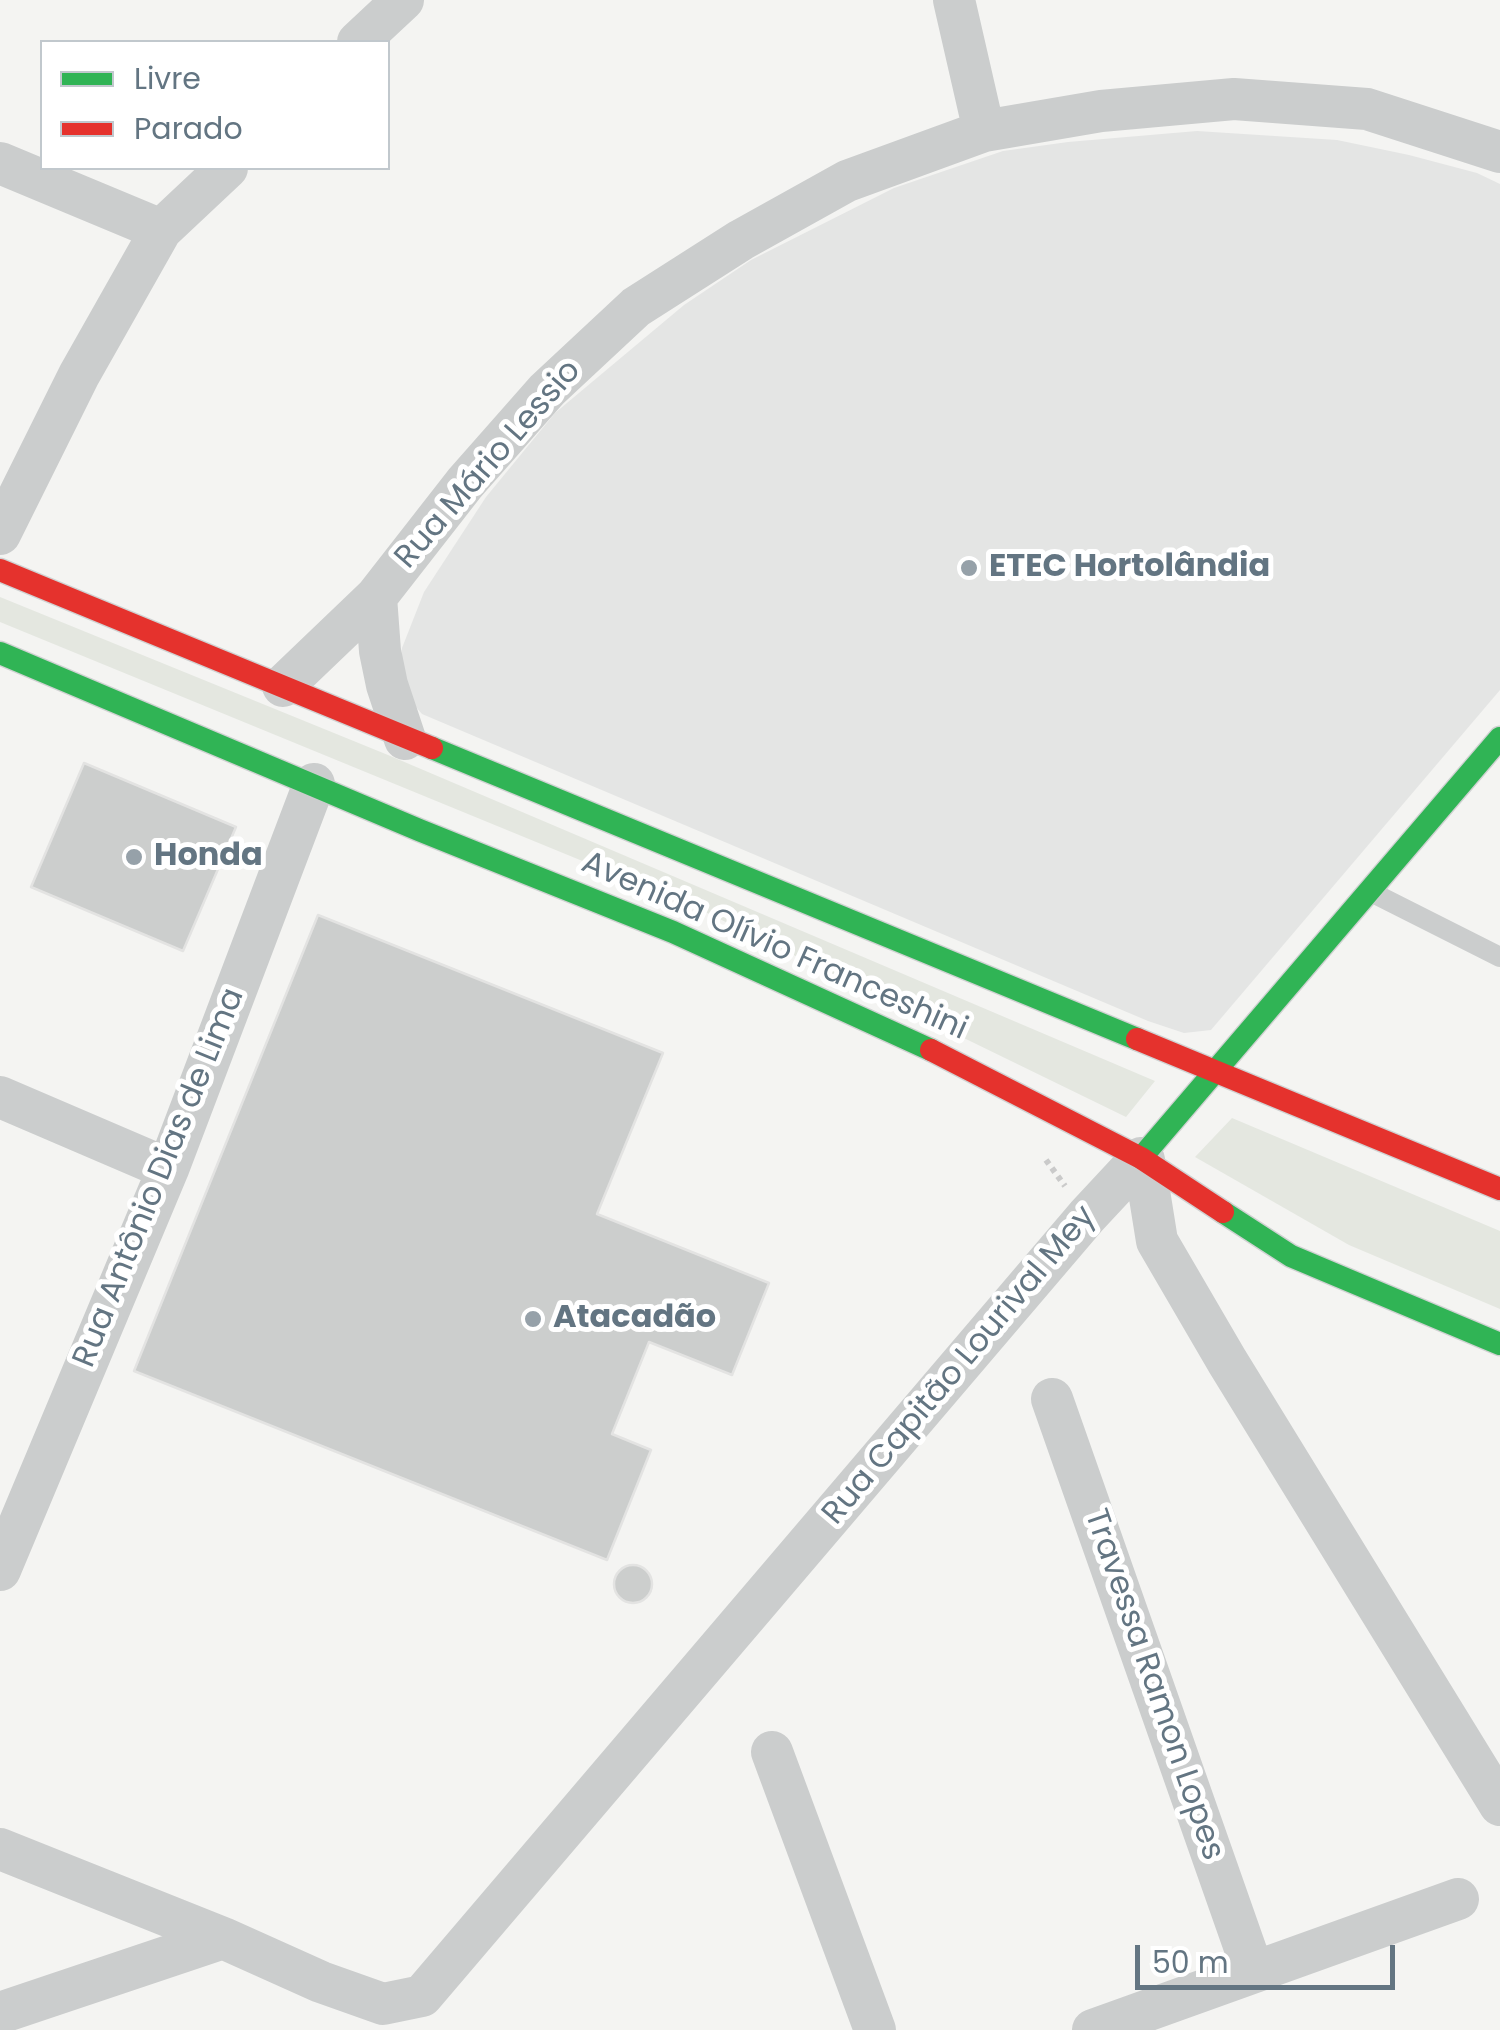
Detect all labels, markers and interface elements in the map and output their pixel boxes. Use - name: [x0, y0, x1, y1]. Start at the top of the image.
- legend: [40, 40, 390, 170]
- text: Livre: [134, 57, 201, 100]
- text: Parado: [134, 107, 243, 150]
- street label: Rua Mário Lessio: [388, 353, 590, 577]
- place label: ETEC Hortolândia: [989, 549, 1270, 587]
- marker: ETEC Hortolândia: [958, 557, 980, 579]
- place label: Honda: [154, 838, 263, 876]
- street label: Avenida Olívio Franceshini: [575, 844, 973, 1050]
- marker: Honda: [123, 846, 145, 868]
- street label: Rua Antônio Dias de Lima: [66, 983, 254, 1373]
- street label: Rua Capitão Lourival Mey: [815, 1199, 1105, 1533]
- place label: Atacadão: [553, 1300, 716, 1338]
- marker: Atacadão: [522, 1308, 544, 1330]
- street label: Travessa Ramon Lopes: [1075, 1505, 1231, 1865]
- scale bar: [1140, 1925, 1400, 1987]
- text: 50 m: [1152, 1941, 1229, 1984]

